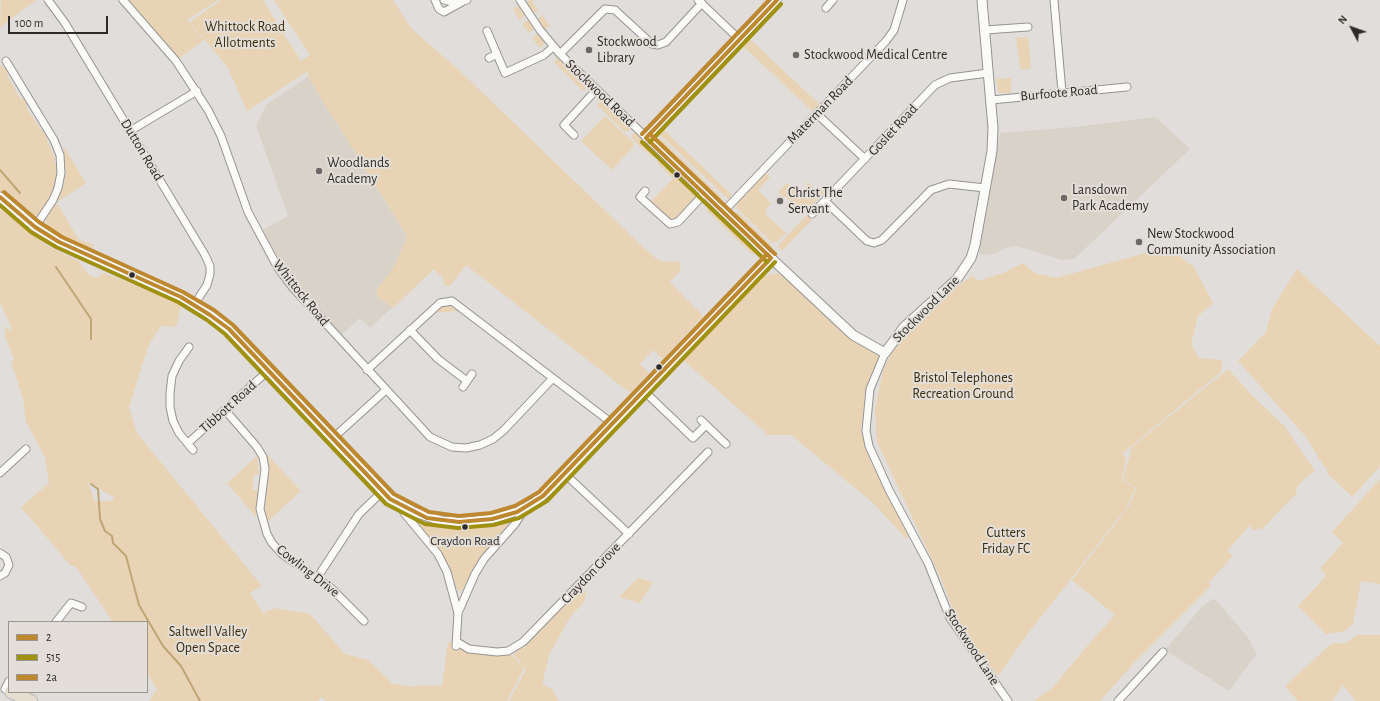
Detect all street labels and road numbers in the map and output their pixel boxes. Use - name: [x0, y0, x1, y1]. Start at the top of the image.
- street label: Stockwood Road: [562, 56, 638, 130]
- street label: Materman Road: [784, 73, 856, 147]
- street label: Burfoote Road: [1020, 81, 1098, 105]
- street label: Goslet Road: [865, 101, 921, 159]
- street label: Dutton Road: [117, 116, 167, 184]
- street label: Whittock Road: [269, 256, 333, 330]
- street label: Stockwood Lane: [889, 272, 963, 346]
- street label: Tibbott Road: [196, 377, 260, 437]
- street label: Craydon Grove: [558, 539, 624, 607]
- street label: Cowling Drive: [273, 541, 343, 601]
- street label: Stockwood Lane: [941, 606, 1003, 688]

